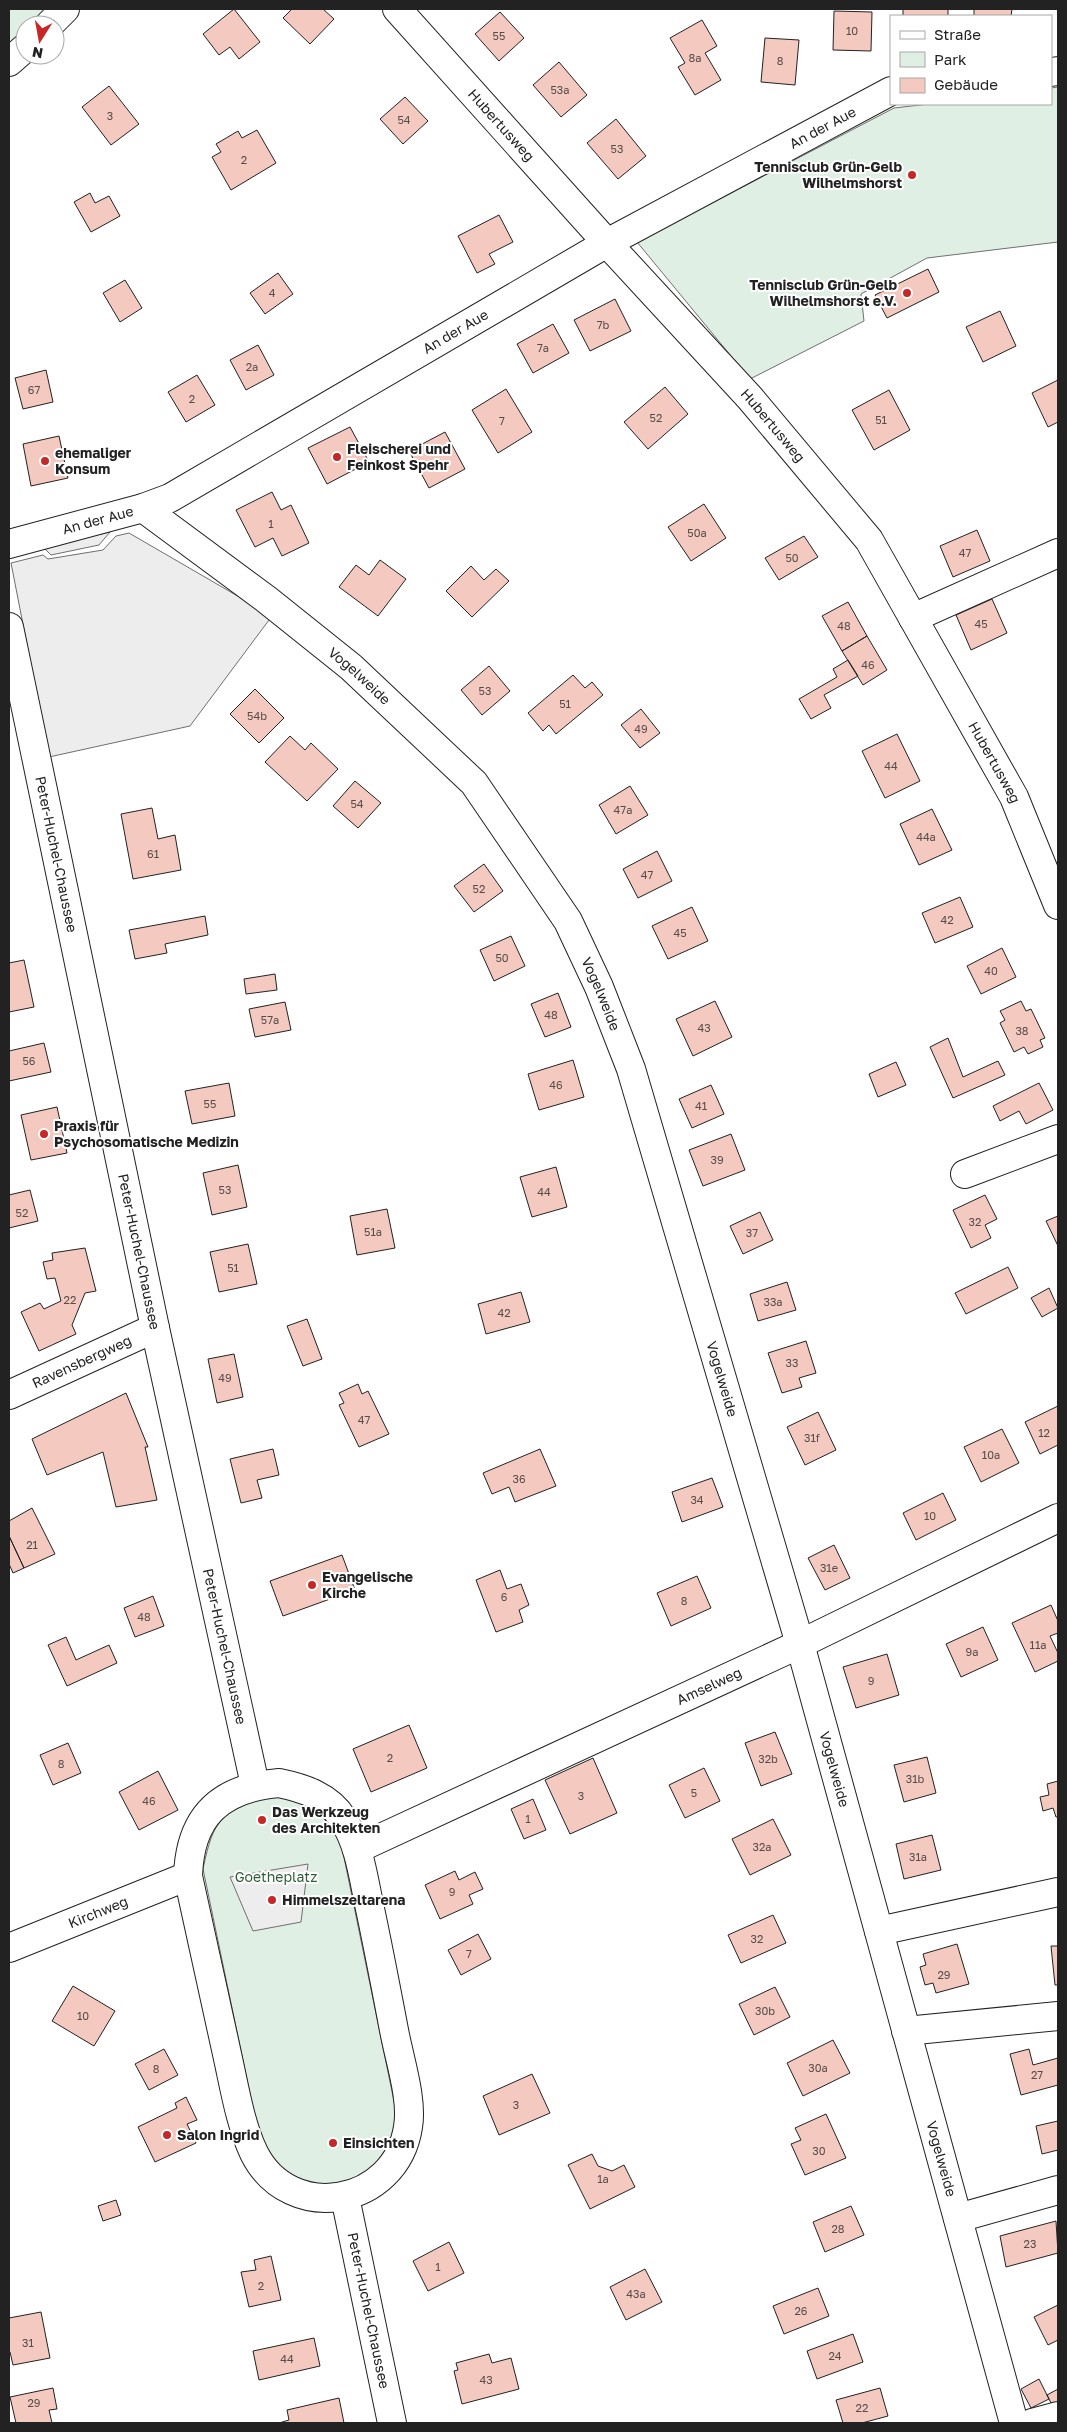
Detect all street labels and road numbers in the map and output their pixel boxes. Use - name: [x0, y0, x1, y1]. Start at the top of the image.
- street label: Hubertusweg: [465, 85, 538, 164]
- street label: An der Aue: [786, 102, 858, 152]
- street label: An der Aue: [419, 305, 491, 357]
- street label: Hubertusweg: [737, 385, 809, 465]
- street label: An der Aue: [60, 502, 135, 537]
- street label: Vogelweide: [325, 643, 394, 708]
- street label: Hubertusweg: [965, 718, 1025, 805]
- street label: Peter-Huchel-Chaussee: [32, 774, 81, 934]
- street label: Vogelweide: [578, 954, 624, 1033]
- street label: Peter-Huchel-Chaussee: [115, 1172, 164, 1331]
- street label: Ravensbergweg: [29, 1331, 134, 1391]
- street label: Vogelweide: [703, 1339, 742, 1419]
- street label: Peter-Huchel-Chaussee: [200, 1567, 250, 1726]
- street label: Amselweg: [674, 1663, 744, 1708]
- street label: Vogelweide: [816, 1729, 853, 1809]
- street label: Kirchweg: [66, 1892, 130, 1931]
- street label: Vogelweide: [923, 2119, 960, 2198]
- street label: Peter-Huchel-Chaussee: [345, 2231, 394, 2390]

